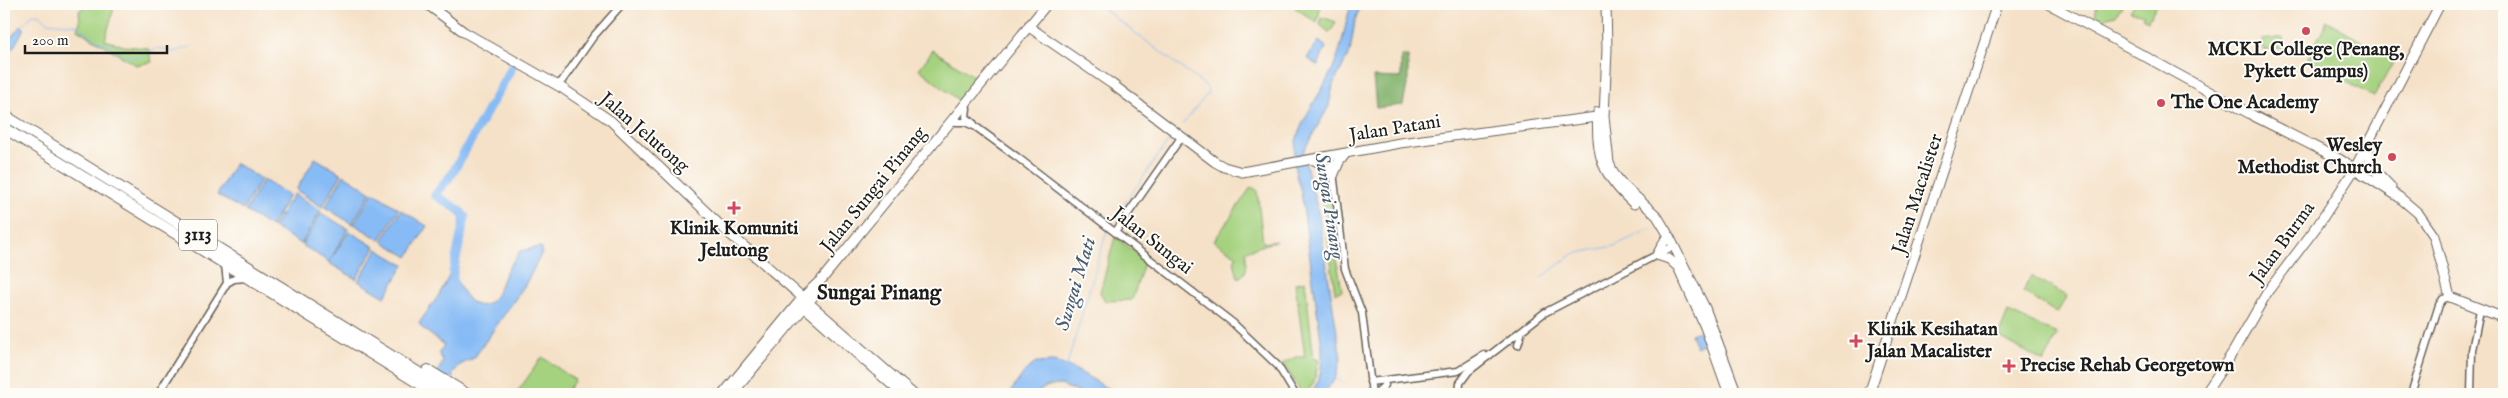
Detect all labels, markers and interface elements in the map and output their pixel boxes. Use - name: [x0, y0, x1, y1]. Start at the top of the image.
- scale bar: [25, 22, 168, 54]
- marker: MCKL College (Penang, Pykett Campus): [2300, 25, 2312, 37]
- text: 200 m: [32, 31, 69, 50]
- place label: MCKL College (Penang, Pykett Campus): [2208, 38, 2404, 84]
- street label: Jalan Jelutong: [593, 86, 694, 179]
- place label: The One Academy: [2170, 91, 2319, 115]
- marker: The One Academy: [2155, 97, 2167, 109]
- street label: Jalan Patani: [1346, 110, 1442, 148]
- street label: Jalan Sungai Pinang: [815, 122, 933, 260]
- street label: Jalan Macalister: [1887, 131, 1949, 259]
- place label: Wesley Methodist Church: [2238, 134, 2383, 180]
- water label: Sungai Pinang: [1307, 151, 1350, 263]
- marker: Wesley Methodist Church: [2386, 151, 2398, 163]
- street label: Jalan Burma: [2244, 197, 2321, 290]
- marker: Klinik Komuniti Jelutong: [727, 201, 741, 215]
- street label: Jalan Sungai: [1105, 201, 1197, 280]
- place label: Klinik Komuniti Jelutong: [670, 217, 798, 263]
- road number: 3113: [179, 220, 217, 250]
- water label: Sungai Mati: [1050, 233, 1103, 334]
- district label: Sungai Pinang: [817, 280, 942, 307]
- place label: Klinik Kesihatan Jalan Macalister: [1864, 318, 1998, 364]
- marker: Klinik Kesihatan Jalan Macalister: [1849, 334, 1863, 348]
- place label: Precise Rehab Georgetown: [2020, 354, 2234, 378]
- marker: Precise Rehab Georgetown: [2002, 359, 2016, 373]

